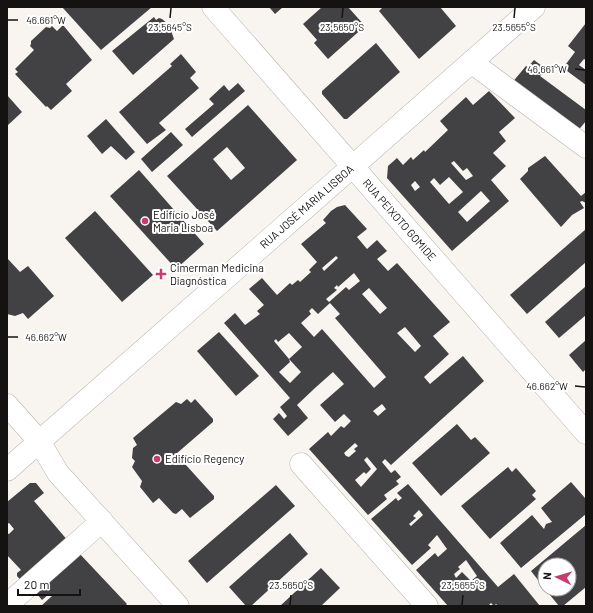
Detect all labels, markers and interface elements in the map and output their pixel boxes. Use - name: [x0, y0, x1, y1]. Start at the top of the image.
- text: 46.661°W: [26, 14, 66, 26]
- text: 23.5645°S: [148, 21, 192, 33]
- text: 23.5650°S: [320, 21, 364, 33]
- text: 23.5655°S: [492, 21, 536, 33]
- text: 46.661°W: [527, 63, 567, 75]
- street label: RUA JOSÉ MARIA LISBOA: [257, 162, 356, 251]
- street label: RUA PEIXOTO GOMIDE: [361, 176, 439, 263]
- place label: Edifício José Maria Lisboa: [153, 208, 215, 234]
- marker: Edifício José Maria Lisboa: [140, 216, 150, 226]
- place label: Cimerman Medicina Diagnóstica: [170, 261, 264, 287]
- marker: Cimerman Medicina Diagnóstica: [155, 268, 167, 280]
- text: 46.662°W: [25, 331, 67, 343]
- text: 46.662°W: [526, 380, 568, 392]
- place label: Edifício Regency: [165, 452, 244, 465]
- marker: Edifício Regency: [152, 454, 162, 464]
- north arrow: [537, 557, 577, 597]
- scale bar: [18, 571, 80, 597]
- text: N: [540, 572, 553, 580]
- text: 20 m: [24, 577, 50, 591]
- text: 23.5650°S: [269, 579, 313, 591]
- text: 23.5655°S: [441, 579, 485, 591]

